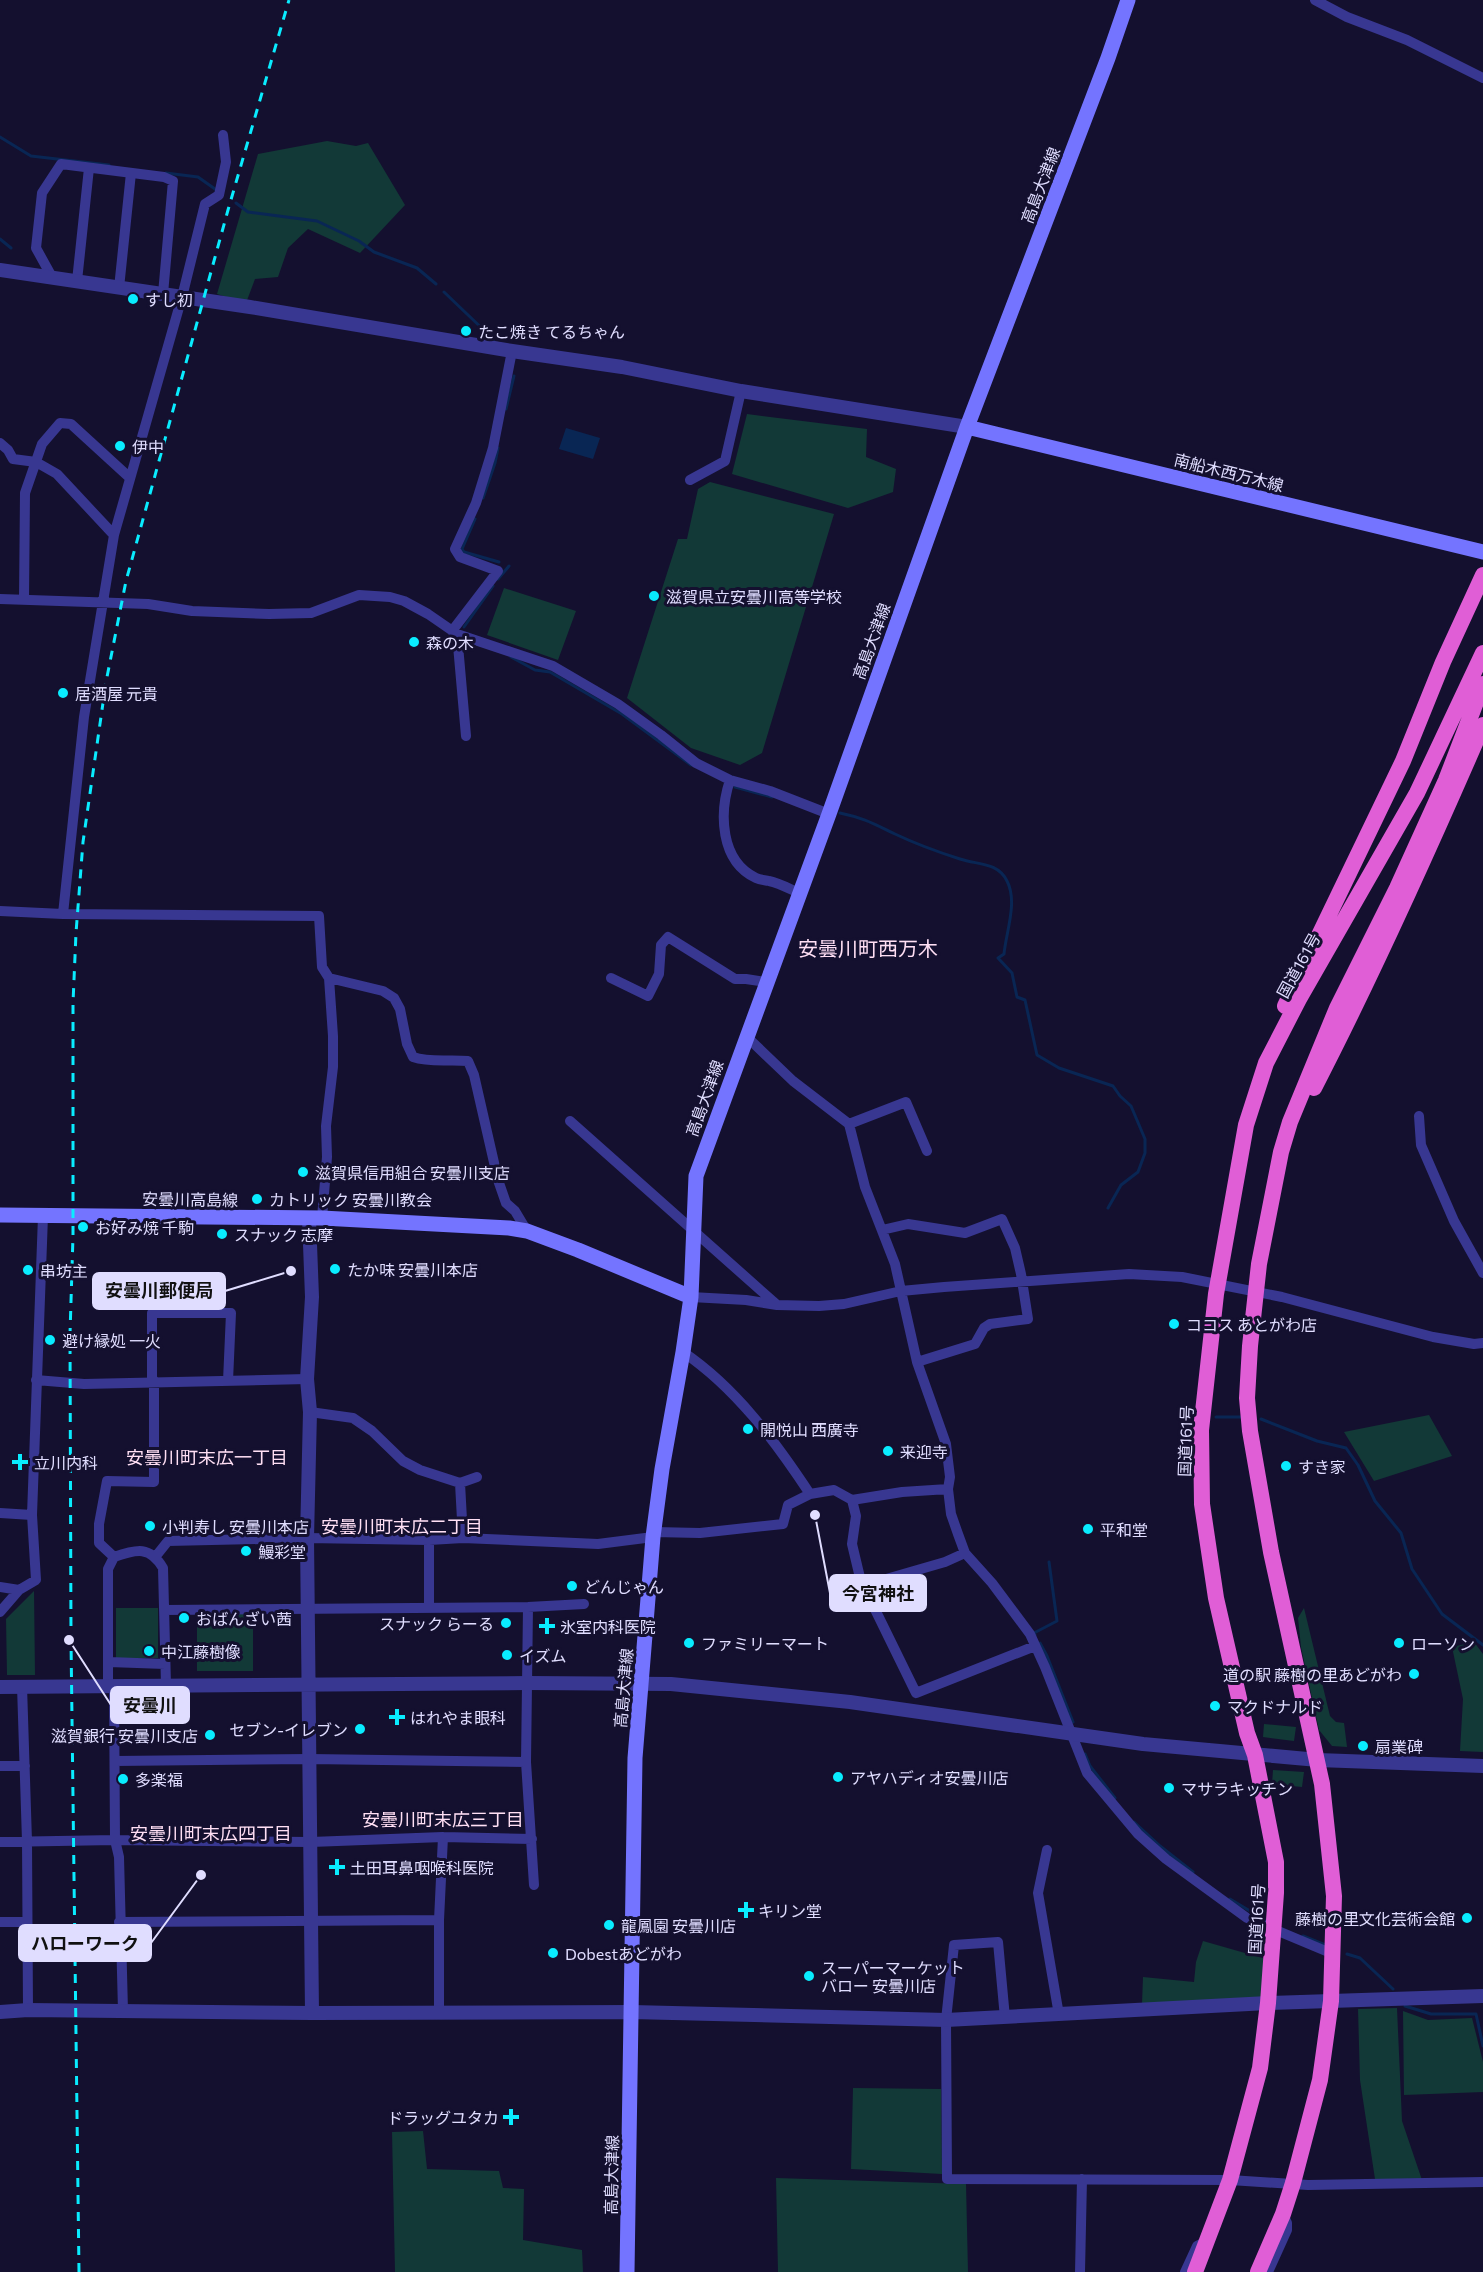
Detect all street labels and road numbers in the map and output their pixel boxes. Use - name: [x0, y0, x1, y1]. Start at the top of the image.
- street label: 高島大津線: [1017, 144, 1063, 226]
- street label: 南船木西万木線: [1172, 449, 1286, 495]
- street label: 高島大津線: [848, 600, 894, 682]
- street label: 国道161号: [1272, 929, 1324, 1001]
- street label: 高島大津線: [681, 1057, 727, 1139]
- street label: 安曇川高島線: [142, 1189, 238, 1209]
- street label: 国道161号: [1174, 1405, 1196, 1477]
- street label: 高島大津線: [610, 1647, 636, 1729]
- street label: 国道161号: [1245, 1883, 1267, 1955]
- street label: 高島大津線: [601, 2135, 621, 2215]

